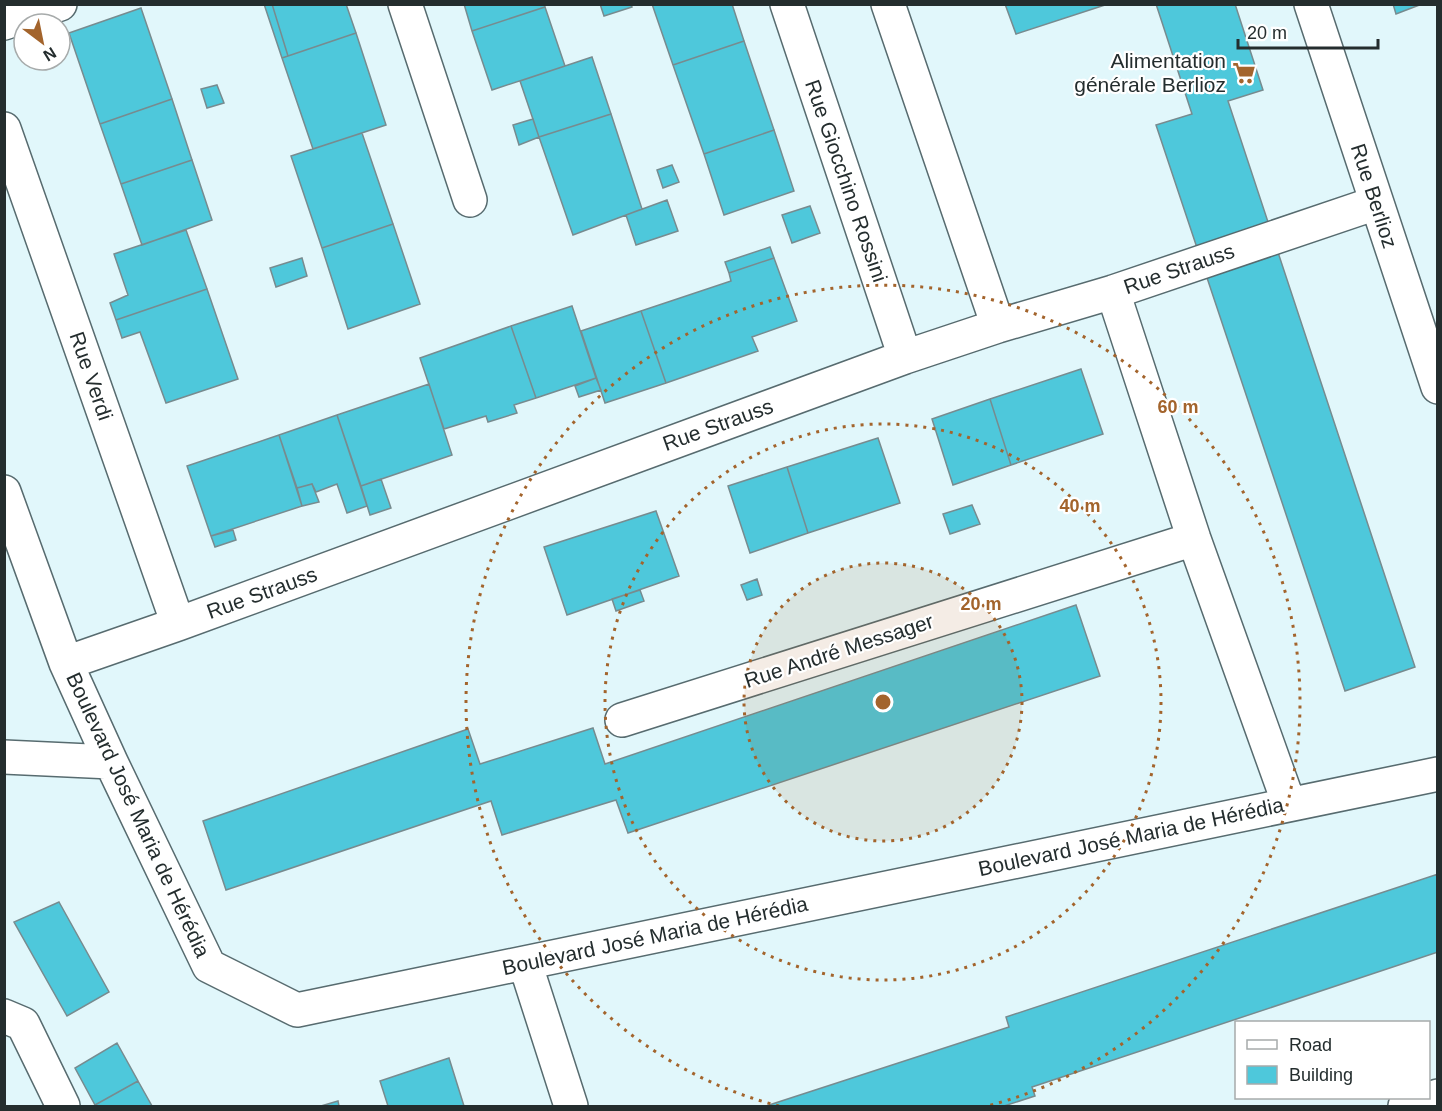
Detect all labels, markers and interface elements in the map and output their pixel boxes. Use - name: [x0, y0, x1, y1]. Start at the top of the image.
- north arrow: [12, 12, 72, 72]
- scale bar: [1238, 12, 1378, 50]
- text: 20 m: [1247, 23, 1287, 43]
- text: N: [40, 44, 59, 65]
- place label: Alimentation générale Berlioz: [1074, 49, 1226, 96]
- supermarket icon: Alimentation générale Berlioz: [1231, 60, 1257, 86]
- street label: Rue Giocchino Rossini: [801, 77, 892, 285]
- street label: Rue Berlioz: [1347, 141, 1402, 251]
- street label: Rue Strauss: [1120, 239, 1237, 298]
- street label: Rue Verdi: [66, 328, 117, 423]
- street label: Rue Strauss: [660, 394, 776, 455]
- text: 60 m: [1157, 397, 1199, 417]
- text: 40 m: [1059, 496, 1101, 516]
- street label: Rue Strauss: [204, 562, 320, 623]
- text: 20 m: [960, 594, 1002, 614]
- street label: Rue André Messager: [741, 609, 936, 692]
- street label: Boulevard José Maria de Hérédia: [62, 669, 215, 961]
- centre of rings: [873, 692, 893, 712]
- street label: Boulevard José Maria de Hérédia: [976, 793, 1286, 880]
- street label: Boulevard José Maria de Hérédia: [500, 892, 810, 979]
- legend: [1235, 1021, 1430, 1099]
- text: Road: [1289, 1035, 1332, 1055]
- text: Building: [1289, 1065, 1353, 1085]

